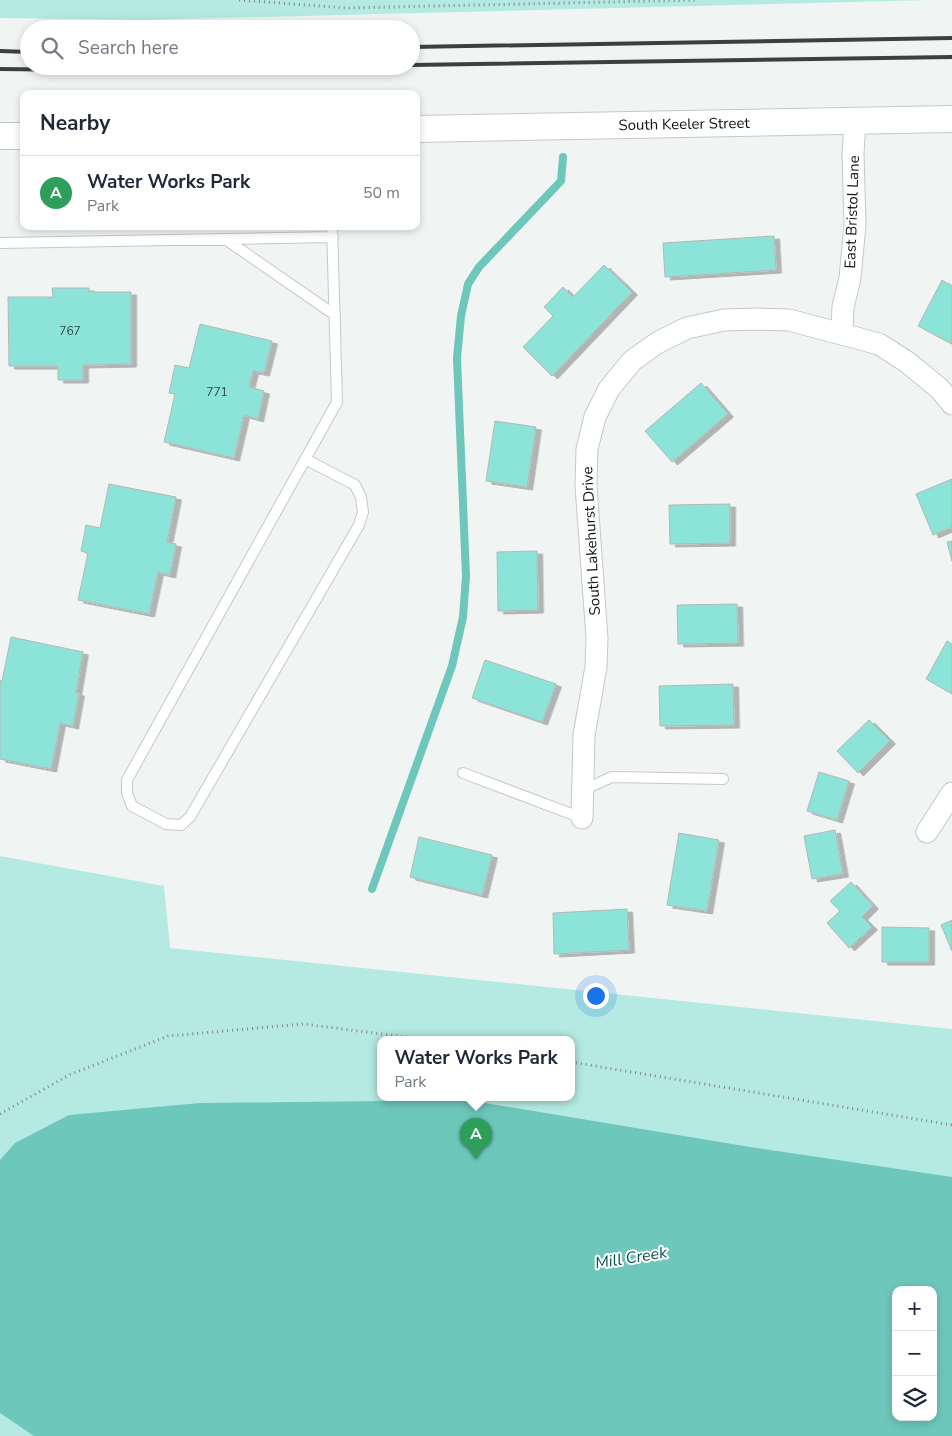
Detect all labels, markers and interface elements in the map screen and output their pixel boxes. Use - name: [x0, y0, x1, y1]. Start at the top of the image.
- search box: [20, 20, 420, 75]
- icon: search: [38, 34, 66, 62]
- text: Search here: [78, 35, 179, 61]
- text: Nearby: [40, 109, 110, 137]
- street label: South Keeler Street: [618, 113, 751, 135]
- street label: East Bristol Lane: [840, 155, 864, 269]
- text: Water Works Park: [87, 169, 250, 195]
- text: A: [50, 182, 62, 204]
- text: 50 m: [363, 182, 400, 204]
- text: Park: [87, 195, 119, 217]
- house number: 767: [59, 323, 81, 339]
- house number: 771: [206, 384, 228, 400]
- street label: South Lakehurst Drive: [577, 466, 605, 616]
- your location: [583, 983, 609, 1009]
- popup: [377, 1036, 575, 1101]
- text: Water Works Park: [394, 1045, 558, 1071]
- text: Park: [394, 1071, 426, 1093]
- pin: A: [460, 1118, 492, 1159]
- water label: Mill Creek: [594, 1241, 669, 1275]
- map controls: [892, 1286, 937, 1421]
- button: +: [892, 1286, 937, 1331]
- button: −: [892, 1331, 937, 1376]
- button: layers: [892, 1376, 937, 1421]

